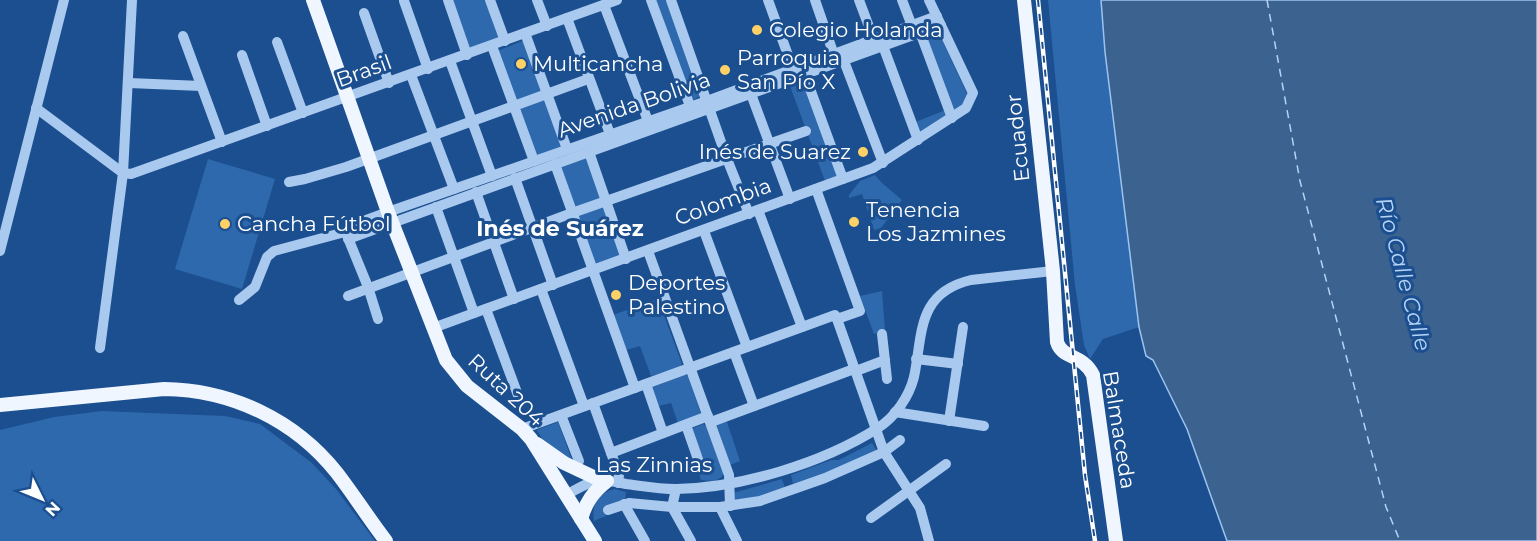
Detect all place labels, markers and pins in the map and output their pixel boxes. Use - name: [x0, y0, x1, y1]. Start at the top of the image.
- place label: Colegio Holanda: [769, 17, 943, 42]
- marker: Colegio Holanda: [750, 23, 764, 37]
- place label: Parroquia San Pío X: [737, 45, 840, 94]
- place label: Multicancha: [533, 51, 663, 76]
- marker: Multicancha: [514, 57, 528, 71]
- marker: Parroquia San Pío X: [718, 63, 732, 77]
- place label: Inés de Suarez: [699, 139, 851, 164]
- marker: Inés de Suarez: [856, 145, 870, 159]
- place label: Tenencia Los Jazmines: [866, 197, 1006, 246]
- place label: Cancha Fútbol: [237, 211, 391, 236]
- marker: Tenencia Los Jazmines: [847, 215, 861, 229]
- marker: Cancha Fútbol: [218, 217, 232, 231]
- place label: Deportes Palestino: [628, 270, 725, 319]
- marker: Deportes Palestino: [609, 288, 623, 302]

